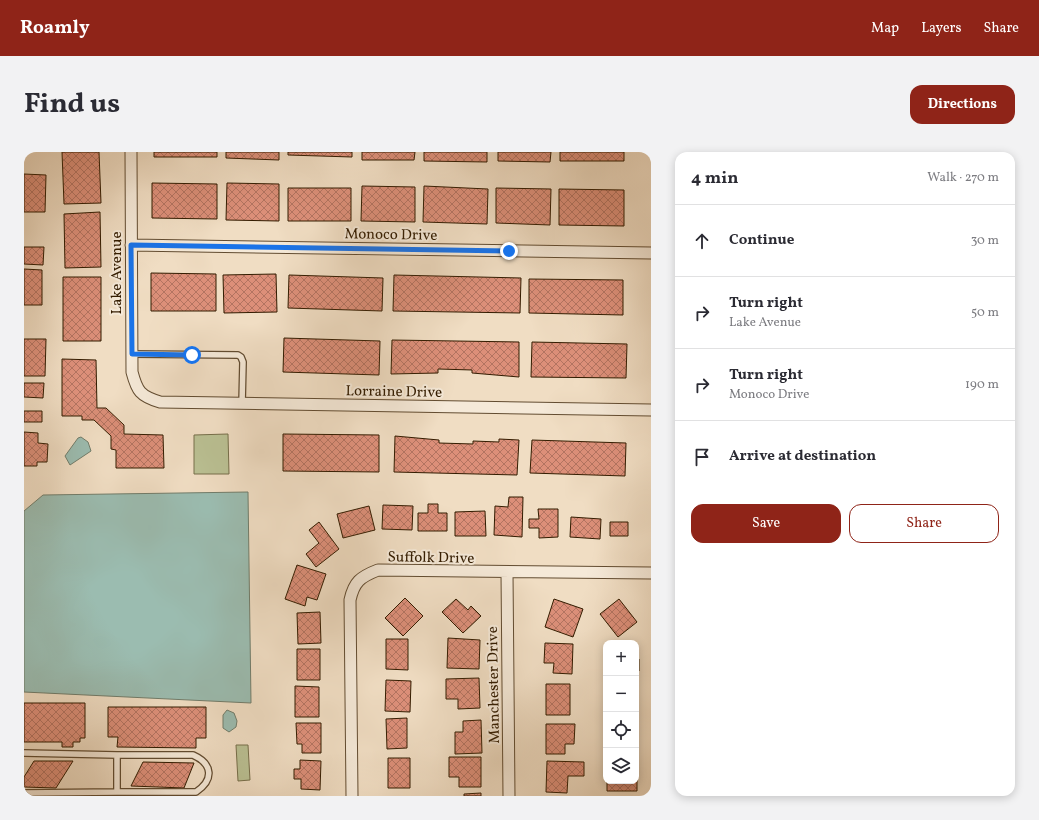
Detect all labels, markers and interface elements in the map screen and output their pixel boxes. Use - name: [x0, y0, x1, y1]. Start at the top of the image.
- text: Roamly: [20, 15, 90, 41]
- text: Map: [871, 19, 899, 38]
- text: Layers: [921, 19, 961, 38]
- text: Share: [983, 19, 1019, 38]
- text: Find us: [24, 85, 120, 124]
- button: Directions: [910, 85, 1015, 124]
- text: 4 min: [691, 167, 738, 190]
- text: Walk · 270 m: [927, 169, 999, 187]
- street label: Monoco Drive: [344, 224, 438, 247]
- icon: ahead: [691, 230, 713, 252]
- text: Continue: [729, 230, 794, 251]
- street label: Lake Avenue: [107, 232, 128, 315]
- text: 30 m: [971, 232, 999, 250]
- route end: [500, 242, 518, 260]
- text: Turn right: [729, 293, 803, 314]
- icon: right: [691, 302, 713, 324]
- text: 50 m: [971, 304, 999, 322]
- text: Lake Avenue: [729, 314, 801, 332]
- route start: [183, 346, 201, 364]
- text: Turn right: [729, 365, 803, 386]
- icon: right: [691, 374, 713, 396]
- text: 190 m: [965, 376, 999, 394]
- street label: Lorraine Drive: [345, 381, 442, 404]
- text: Monoco Drive: [729, 386, 810, 404]
- icon: arrive: [691, 446, 713, 468]
- text: Arrive at destination: [729, 446, 876, 467]
- button: Save: [691, 504, 841, 543]
- button: Share: [849, 504, 999, 543]
- street label: Suffolk Drive: [387, 547, 475, 570]
- street label: Manchester Drive: [483, 626, 506, 744]
- map controls: [603, 640, 639, 784]
- button: +: [603, 640, 639, 676]
- button: −: [603, 676, 639, 712]
- button: locate: [603, 712, 639, 748]
- button: layers: [603, 748, 639, 784]

